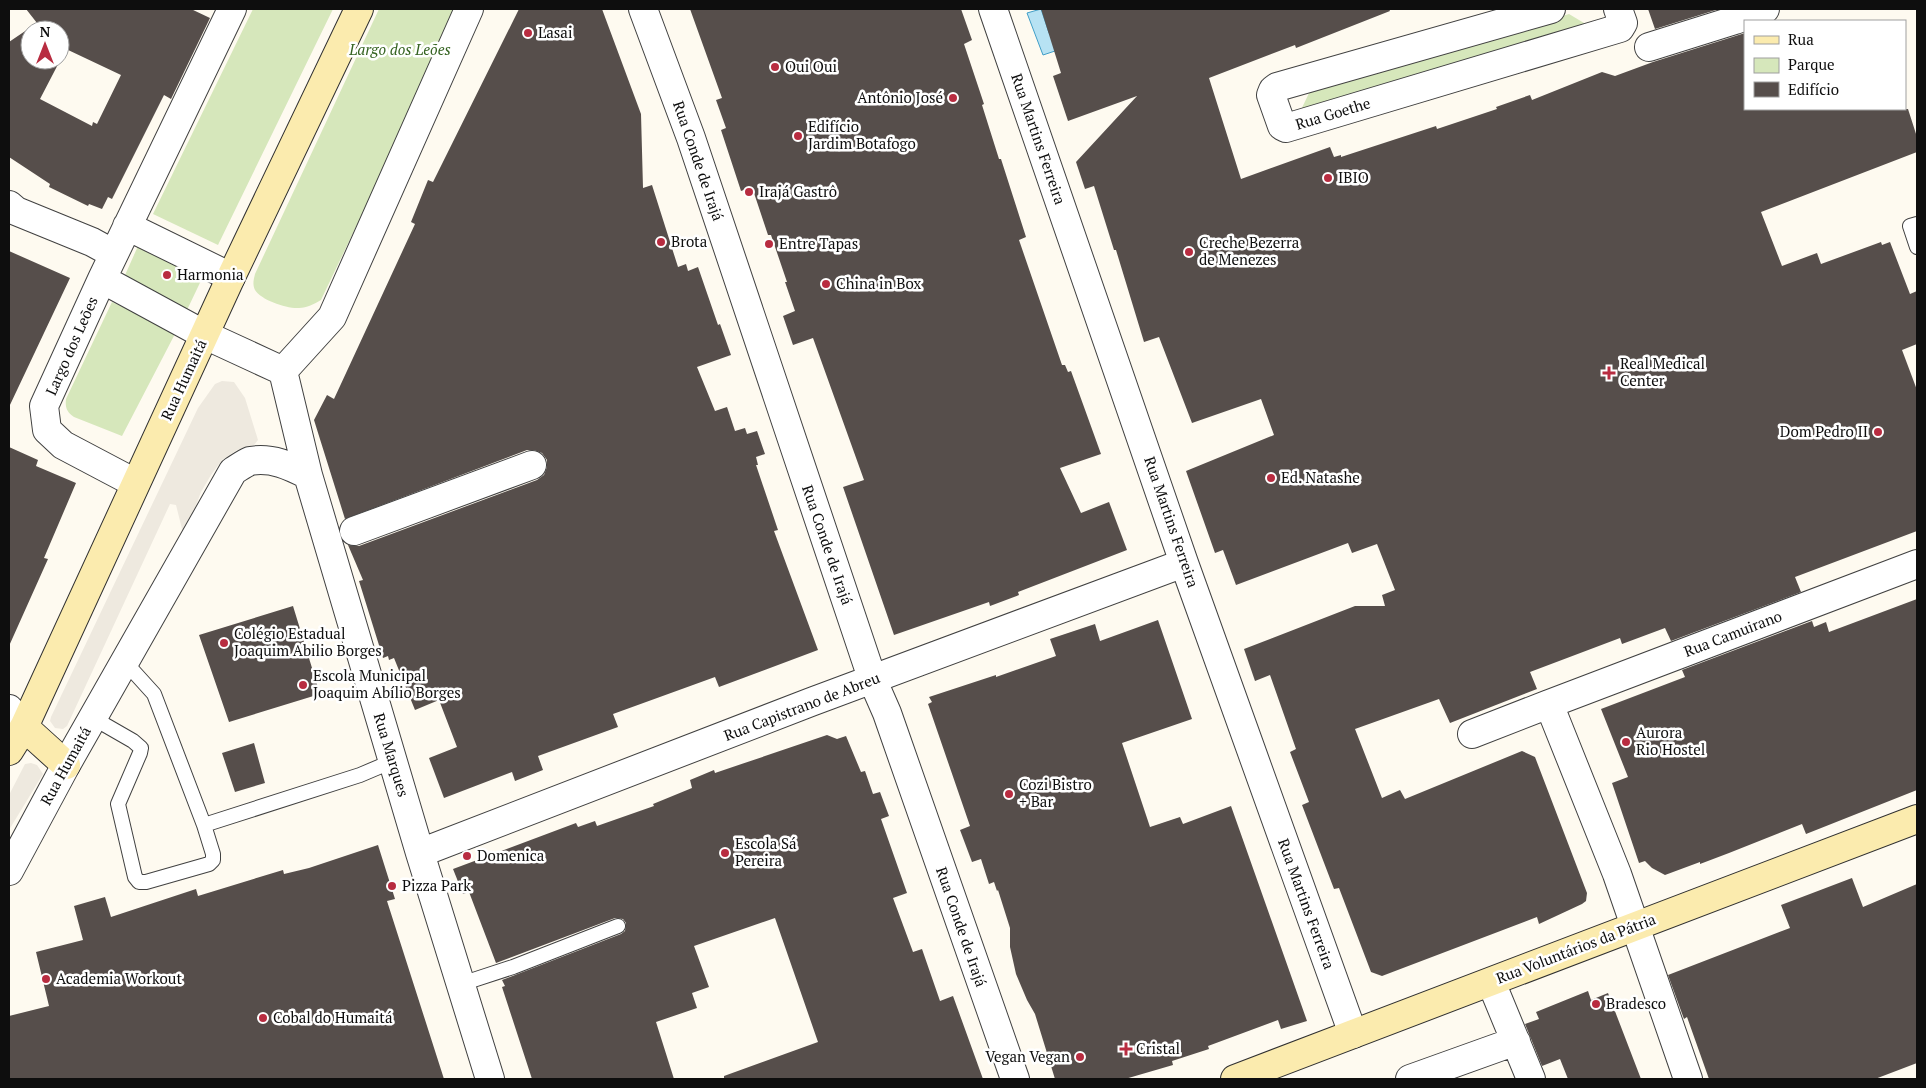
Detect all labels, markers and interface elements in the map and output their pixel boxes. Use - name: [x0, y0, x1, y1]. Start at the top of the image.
- north arrow: [20, 20, 70, 70]
- legend: [1744, 20, 1906, 110]
- text: N: [40, 22, 51, 41]
- place label: Lasai: [538, 22, 572, 42]
- marker: Lasai: [522, 27, 534, 39]
- text: Rua: [1788, 29, 1814, 49]
- park label: Largo dos Leões: [348, 39, 451, 59]
- text: Parque: [1788, 54, 1835, 74]
- place label: Oui Oui: [785, 56, 837, 76]
- marker: Oui Oui: [769, 61, 781, 73]
- street label: Rua Martins Ferreira: [1007, 70, 1071, 207]
- text: Edifício: [1788, 79, 1839, 99]
- place label: Antônio José: [857, 87, 943, 107]
- marker: Antônio José: [947, 92, 959, 104]
- street label: Rua Goethe: [1293, 92, 1373, 134]
- street label: Rua Conde de Irajá: [669, 98, 729, 224]
- place label: Edifício Jardim Botafogo: [808, 116, 916, 153]
- marker: Edifício Jardim Botafogo: [792, 130, 804, 142]
- place label: IBIO: [1338, 167, 1369, 187]
- marker: IBIO: [1322, 172, 1334, 184]
- place label: Irajá Gastrô: [759, 181, 837, 201]
- marker: Irajá Gastrô: [743, 186, 755, 198]
- place label: Brota: [671, 231, 708, 251]
- place label: Creche Bezerra de Menezes: [1199, 232, 1300, 269]
- place label: Entre Tapas: [779, 233, 858, 253]
- marker: Brota: [655, 236, 667, 248]
- marker: Entre Tapas: [763, 238, 775, 250]
- marker: Creche Bezerra de Menezes: [1183, 246, 1195, 258]
- place label: Harmonia: [177, 264, 244, 284]
- marker: Harmonia: [161, 269, 173, 281]
- place label: China in Box: [836, 273, 922, 293]
- marker: China in Box: [820, 278, 832, 290]
- street label: Largo dos Leões: [40, 293, 102, 398]
- street label: Rua Humaitá: [156, 336, 211, 423]
- place label: Real Medical Center: [1620, 353, 1705, 390]
- marker: Real Medical Center: [1602, 366, 1616, 380]
- place label: Dom Pedro II: [1780, 421, 1868, 441]
- marker: Dom Pedro II: [1872, 426, 1884, 438]
- street label: Rua Martins Ferreira: [1140, 453, 1204, 590]
- place label: Ed. Natashe: [1281, 467, 1360, 487]
- marker: Ed. Natashe: [1265, 472, 1277, 484]
- street label: Rua Conde de Irajá: [798, 482, 858, 608]
- street label: Rua Camuirano: [1681, 605, 1784, 661]
- place label: Colégio Estadual Joaquim Abilio Borges: [234, 623, 382, 660]
- marker: Colégio Estadual Joaquim Abilio Borges: [218, 637, 230, 649]
- place label: Escola Municipal Joaquim Abílio Borges: [313, 665, 461, 702]
- street label: Rua Capistrano de Abreu: [721, 667, 883, 745]
- marker: Escola Municipal Joaquim Abílio Borges: [297, 679, 309, 691]
- street label: Rua Marques: [370, 710, 414, 799]
- street label: Rua Humaitá: [35, 722, 95, 808]
- place label: Aurora Rio Hostel: [1636, 722, 1705, 759]
- marker: Aurora Rio Hostel: [1620, 736, 1632, 748]
- place label: Cozi Bistro + Bar: [1019, 774, 1092, 811]
- marker: Cozi Bistro + Bar: [1003, 788, 1015, 800]
- place label: Escola Sá Pereira: [735, 833, 797, 870]
- street label: Rua Martins Ferreira: [1274, 836, 1340, 972]
- place label: Domenica: [477, 845, 545, 865]
- marker: Escola Sá Pereira: [719, 847, 731, 859]
- marker: Domenica: [461, 850, 473, 862]
- street label: Rua Conde de Irajá: [932, 864, 992, 990]
- place label: Pizza Park: [402, 875, 471, 895]
- marker: Pizza Park: [386, 880, 398, 892]
- street label: Rua Voluntários da Pátria: [1493, 908, 1659, 988]
- place label: Academia Workout: [56, 968, 182, 988]
- marker: Academia Workout: [40, 973, 52, 985]
- place label: Bradesco: [1606, 993, 1666, 1013]
- marker: Bradesco: [1590, 998, 1602, 1010]
- place label: Cobal do Humaitá: [273, 1007, 393, 1027]
- marker: Cobal do Humaitá: [257, 1012, 269, 1024]
- place label: Cristal: [1136, 1038, 1180, 1058]
- marker: Cristal: [1120, 1043, 1132, 1055]
- place label: Vegan Vegan: [985, 1046, 1070, 1066]
- marker: Vegan Vegan: [1074, 1051, 1086, 1063]

